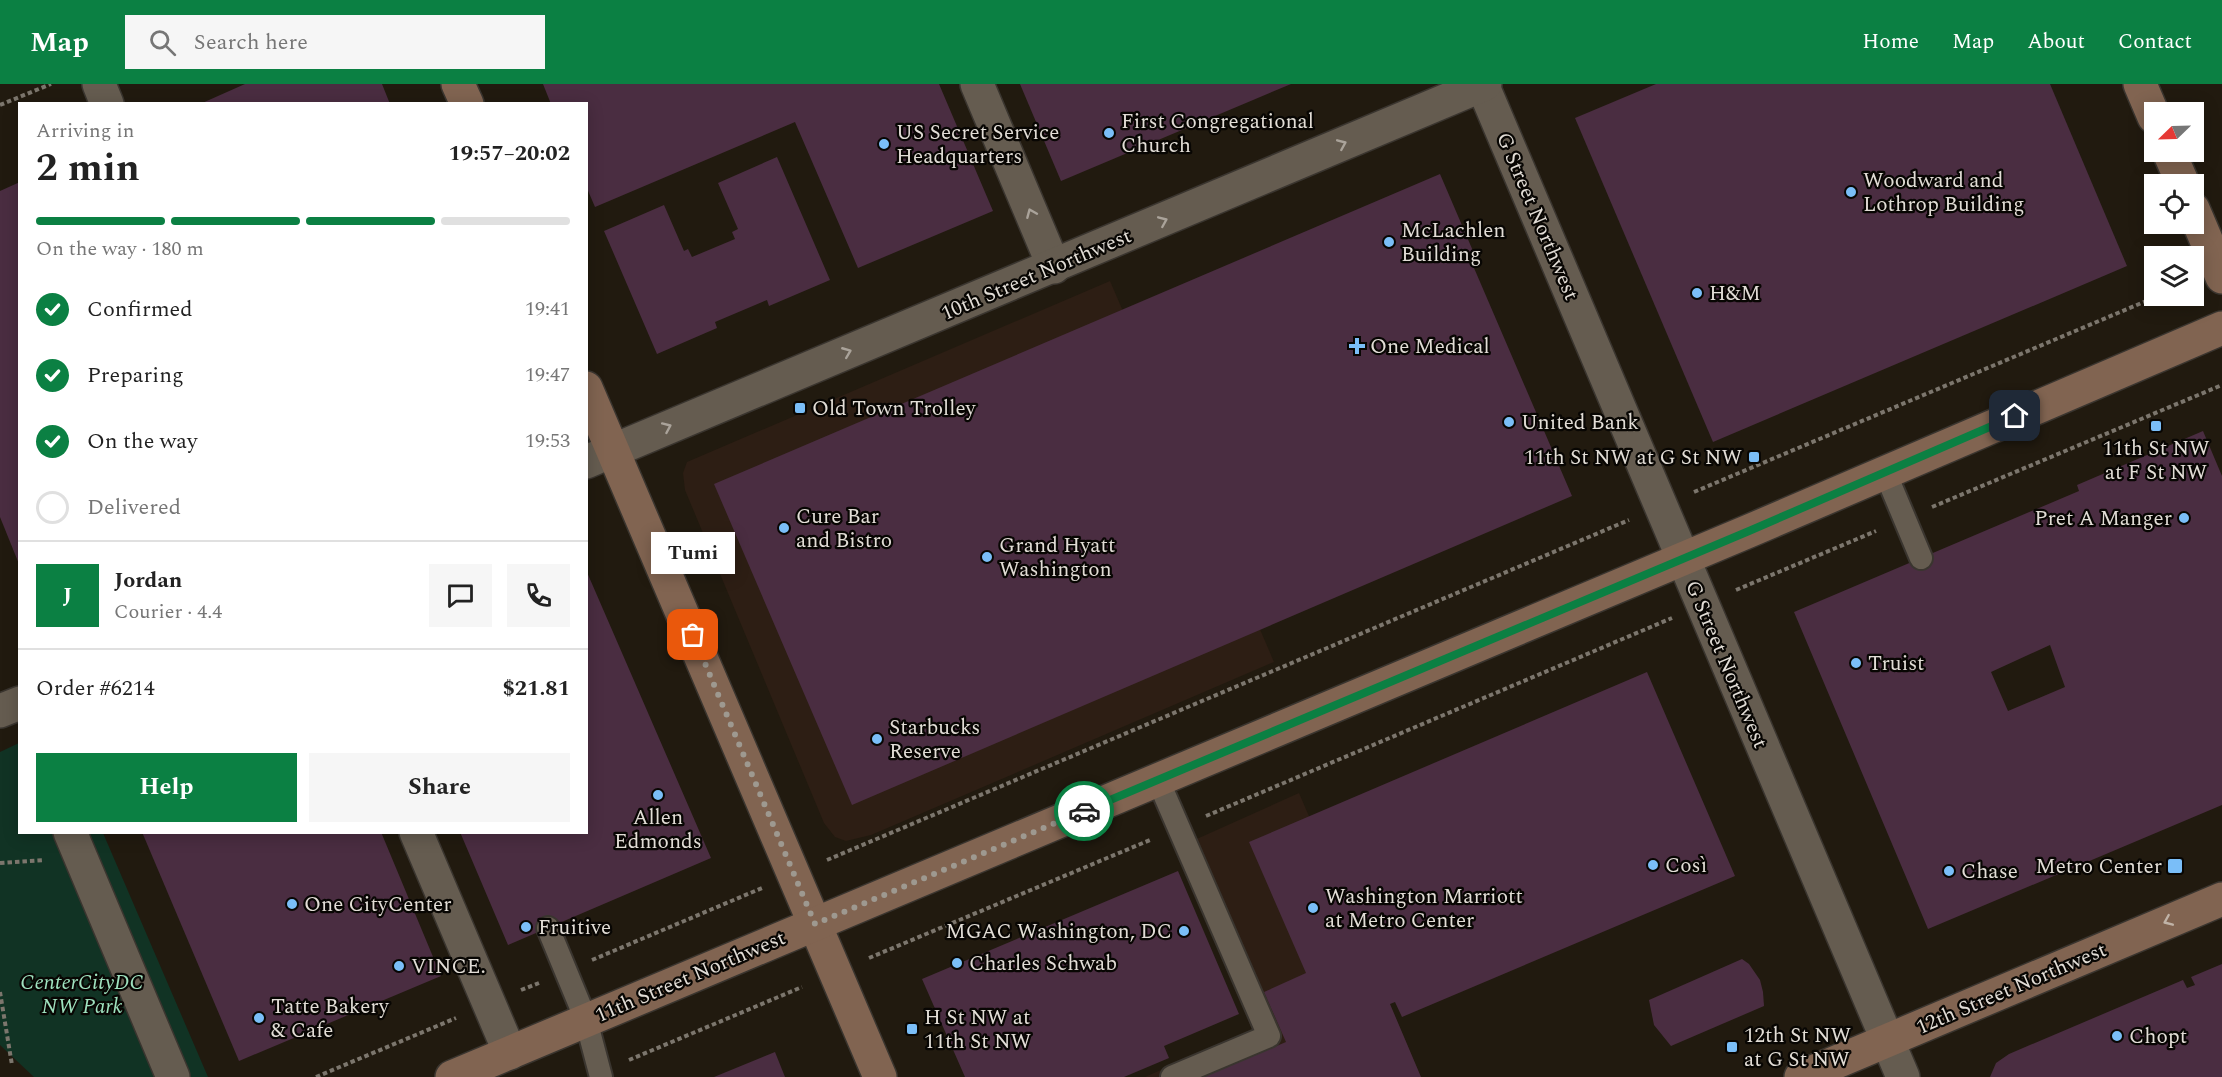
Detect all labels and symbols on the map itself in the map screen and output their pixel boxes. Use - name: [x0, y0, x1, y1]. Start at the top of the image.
- north arrow: [2144, 102, 2204, 162]
- place label: First Congregational Church: [1121, 106, 1314, 162]
- place label: US Secret Service Headquarters: [896, 117, 1059, 173]
- marker: First Congregational Church: [1102, 126, 1116, 140]
- street label: G Street Northwest: [1487, 127, 1587, 305]
- marker: US Secret Service Headquarters: [877, 137, 891, 151]
- one-way arrow: [1336, 140, 1347, 152]
- place label: Woodward and Lothrop Building: [1863, 165, 2024, 221]
- marker: Woodward and Lothrop Building: [1844, 185, 1858, 199]
- one-way arrow: [1026, 208, 1038, 219]
- place label: McLachlen Building: [1401, 215, 1506, 271]
- one-way arrow: [1157, 216, 1168, 228]
- street label: 10th Street Northwest: [936, 220, 1137, 330]
- marker: McLachlen Building: [1382, 235, 1396, 249]
- place label: H&M: [1709, 278, 1761, 310]
- marker: H&M: [1690, 286, 1704, 300]
- place label: One Medical: [1370, 331, 1490, 363]
- marker: One Medical: [1348, 337, 1366, 355]
- one-way arrow: [841, 347, 852, 359]
- pin: [1989, 390, 2040, 441]
- place label: Old Town Trolley: [812, 393, 977, 425]
- marker: Old Town Trolley: [793, 401, 807, 415]
- place label: United Bank: [1521, 407, 1639, 439]
- marker: United Bank: [1502, 415, 1516, 429]
- marker: 11th St NW at F St NW: [2149, 419, 2163, 433]
- one-way arrow: [661, 422, 672, 434]
- place label: 11th St NW at F St NW: [2102, 433, 2210, 489]
- place label: 11th St NW at G St NW: [1524, 442, 1742, 474]
- marker: 11th St NW at G St NW: [1747, 450, 1761, 464]
- place label: Cure Bar and Bistro: [796, 501, 892, 557]
- place label: Pret A Manger: [2034, 503, 2172, 535]
- marker: Pret A Manger: [2177, 511, 2191, 525]
- marker: Cure Bar and Bistro: [777, 521, 791, 535]
- place label: Grand Hyatt Washington: [999, 530, 1115, 586]
- callout: Tumi: [651, 533, 735, 575]
- marker: Grand Hyatt Washington: [980, 550, 994, 564]
- street label: G Street Northwest: [1676, 575, 1776, 753]
- pin: [667, 609, 718, 660]
- place label: Truist: [1868, 648, 1925, 680]
- marker: Truist: [1849, 656, 1863, 670]
- place label: Starbucks Reserve: [889, 712, 980, 768]
- marker: Starbucks Reserve: [870, 732, 884, 746]
- courier: [1054, 781, 1114, 841]
- marker: Allen Edmonds: [651, 788, 665, 802]
- place label: Allen Edmonds: [614, 802, 702, 858]
- place label: Così: [1665, 850, 1707, 882]
- place label: Metro Center: [2036, 851, 2162, 883]
- place label: Chase: [1961, 856, 2018, 888]
- marker: Metro Center: [2166, 857, 2184, 875]
- marker: Così: [1646, 858, 1660, 872]
- marker: Chase: [1942, 864, 1956, 878]
- place label: Washington Marriott at Metro Center: [1325, 881, 1523, 937]
- place label: One CityCenter: [304, 889, 451, 921]
- marker: One CityCenter: [285, 897, 299, 911]
- marker: Washington Marriott at Metro Center: [1306, 901, 1320, 915]
- place label: Fruitive: [538, 912, 611, 944]
- one-way arrow: [2163, 914, 2174, 926]
- place label: MGAC Washington, DC: [946, 916, 1172, 948]
- marker: Fruitive: [519, 920, 533, 934]
- street label: 11th Street Northwest: [590, 922, 791, 1032]
- marker: MGAC Washington, DC: [1177, 924, 1191, 938]
- street label: 12th Street Northwest: [1911, 934, 2112, 1044]
- place label: Charles Schwab: [969, 948, 1117, 980]
- place label: VINCE.: [411, 951, 486, 983]
- marker: Charles Schwab: [950, 956, 964, 970]
- marker: VINCE.: [392, 959, 406, 973]
- park label: CenterCityDC NW Park: [20, 967, 144, 1023]
- place label: Tatte Bakery & Cafe: [271, 991, 390, 1047]
- place label: H St NW at 11th St NW: [924, 1002, 1032, 1058]
- marker: Tatte Bakery & Cafe: [252, 1011, 266, 1025]
- place label: 12th St NW at G St NW: [1744, 1020, 1852, 1076]
- place label: Chopt: [2129, 1021, 2187, 1053]
- marker: H St NW at 11th St NW: [905, 1022, 919, 1036]
- marker: Chopt: [2110, 1029, 2124, 1043]
- marker: 12th St NW at G St NW: [1725, 1040, 1739, 1054]

